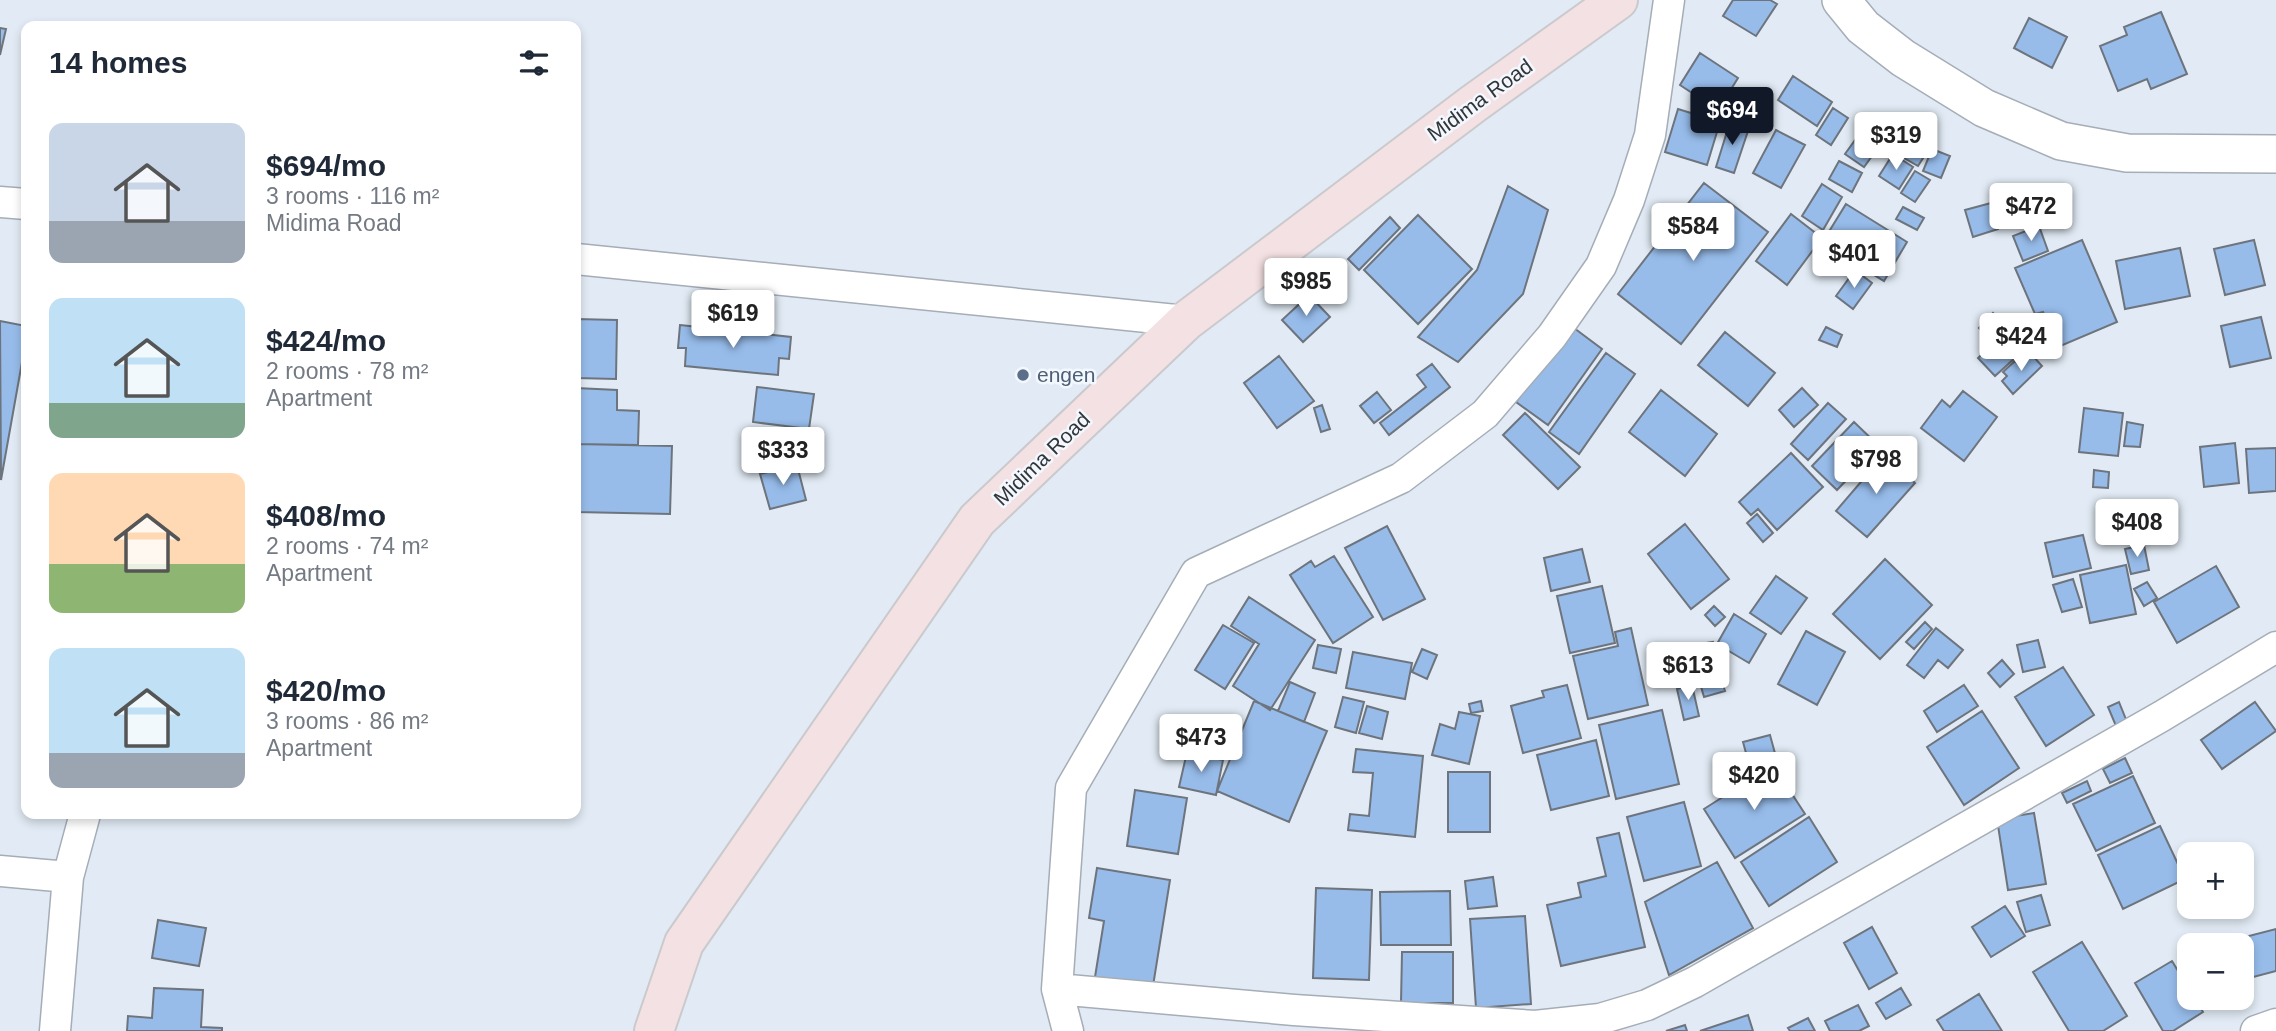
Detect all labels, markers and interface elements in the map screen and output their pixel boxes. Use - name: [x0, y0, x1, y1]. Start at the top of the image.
- icon: filters: [515, 44, 553, 82]
- text: 14 homes: [49, 46, 187, 79]
- street label: Midima Road: [1423, 54, 1537, 145]
- pin: $694: [1691, 88, 1773, 147]
- text: $694: [1706, 97, 1758, 123]
- pin: $319: [1855, 113, 1937, 172]
- text: $319: [1870, 122, 1922, 148]
- text: $694/mo: [266, 149, 386, 182]
- icon: home: [105, 151, 189, 235]
- text: 3 rooms · 116 m²: [266, 183, 439, 209]
- pin: $472: [1990, 184, 2072, 243]
- text: $472: [2005, 193, 2057, 219]
- pin: $584: [1652, 204, 1734, 263]
- text: Midima Road: [266, 210, 402, 236]
- text: $584: [1667, 213, 1719, 239]
- pin: $401: [1813, 230, 1895, 290]
- text: $401: [1828, 240, 1880, 266]
- pin: $985: [1265, 258, 1347, 318]
- text: $985: [1280, 268, 1332, 294]
- pin: $619: [692, 290, 774, 350]
- text: $619: [707, 300, 759, 326]
- pin: $424: [1980, 314, 2062, 373]
- text: $424: [1995, 323, 2047, 349]
- text: $424/mo: [266, 324, 386, 357]
- icon: home: [105, 326, 189, 410]
- text: 2 rooms · 78 m²: [266, 358, 428, 384]
- place label: engen: [1037, 363, 1095, 386]
- marker: engen: [1015, 367, 1031, 383]
- text: Apartment: [266, 385, 372, 411]
- street label: Midima Road: [989, 407, 1094, 510]
- pin: $333: [742, 428, 824, 487]
- pin: $798: [1835, 436, 1917, 496]
- text: $333: [757, 437, 809, 463]
- text: $798: [1850, 446, 1902, 472]
- text: $408/mo: [266, 499, 386, 532]
- pin: $408: [2096, 500, 2178, 559]
- icon: home: [105, 501, 189, 585]
- text: $408: [2111, 509, 2163, 535]
- text: 2 rooms · 74 m²: [266, 533, 428, 559]
- text: Apartment: [266, 560, 372, 586]
- pin: $613: [1647, 642, 1729, 702]
- text: $613: [1662, 652, 1714, 678]
- text: $420/mo: [266, 674, 386, 707]
- icon: home: [105, 676, 189, 760]
- text: 3 rooms · 86 m²: [266, 708, 428, 734]
- pin: $473: [1160, 714, 1242, 774]
- text: $473: [1175, 724, 1227, 750]
- text: Apartment: [266, 735, 372, 761]
- pin: $420: [1713, 752, 1795, 812]
- text: $420: [1728, 762, 1780, 788]
- map controls: [2177, 842, 2254, 1010]
- button: +: [2177, 842, 2254, 919]
- button: −: [2177, 933, 2254, 1010]

